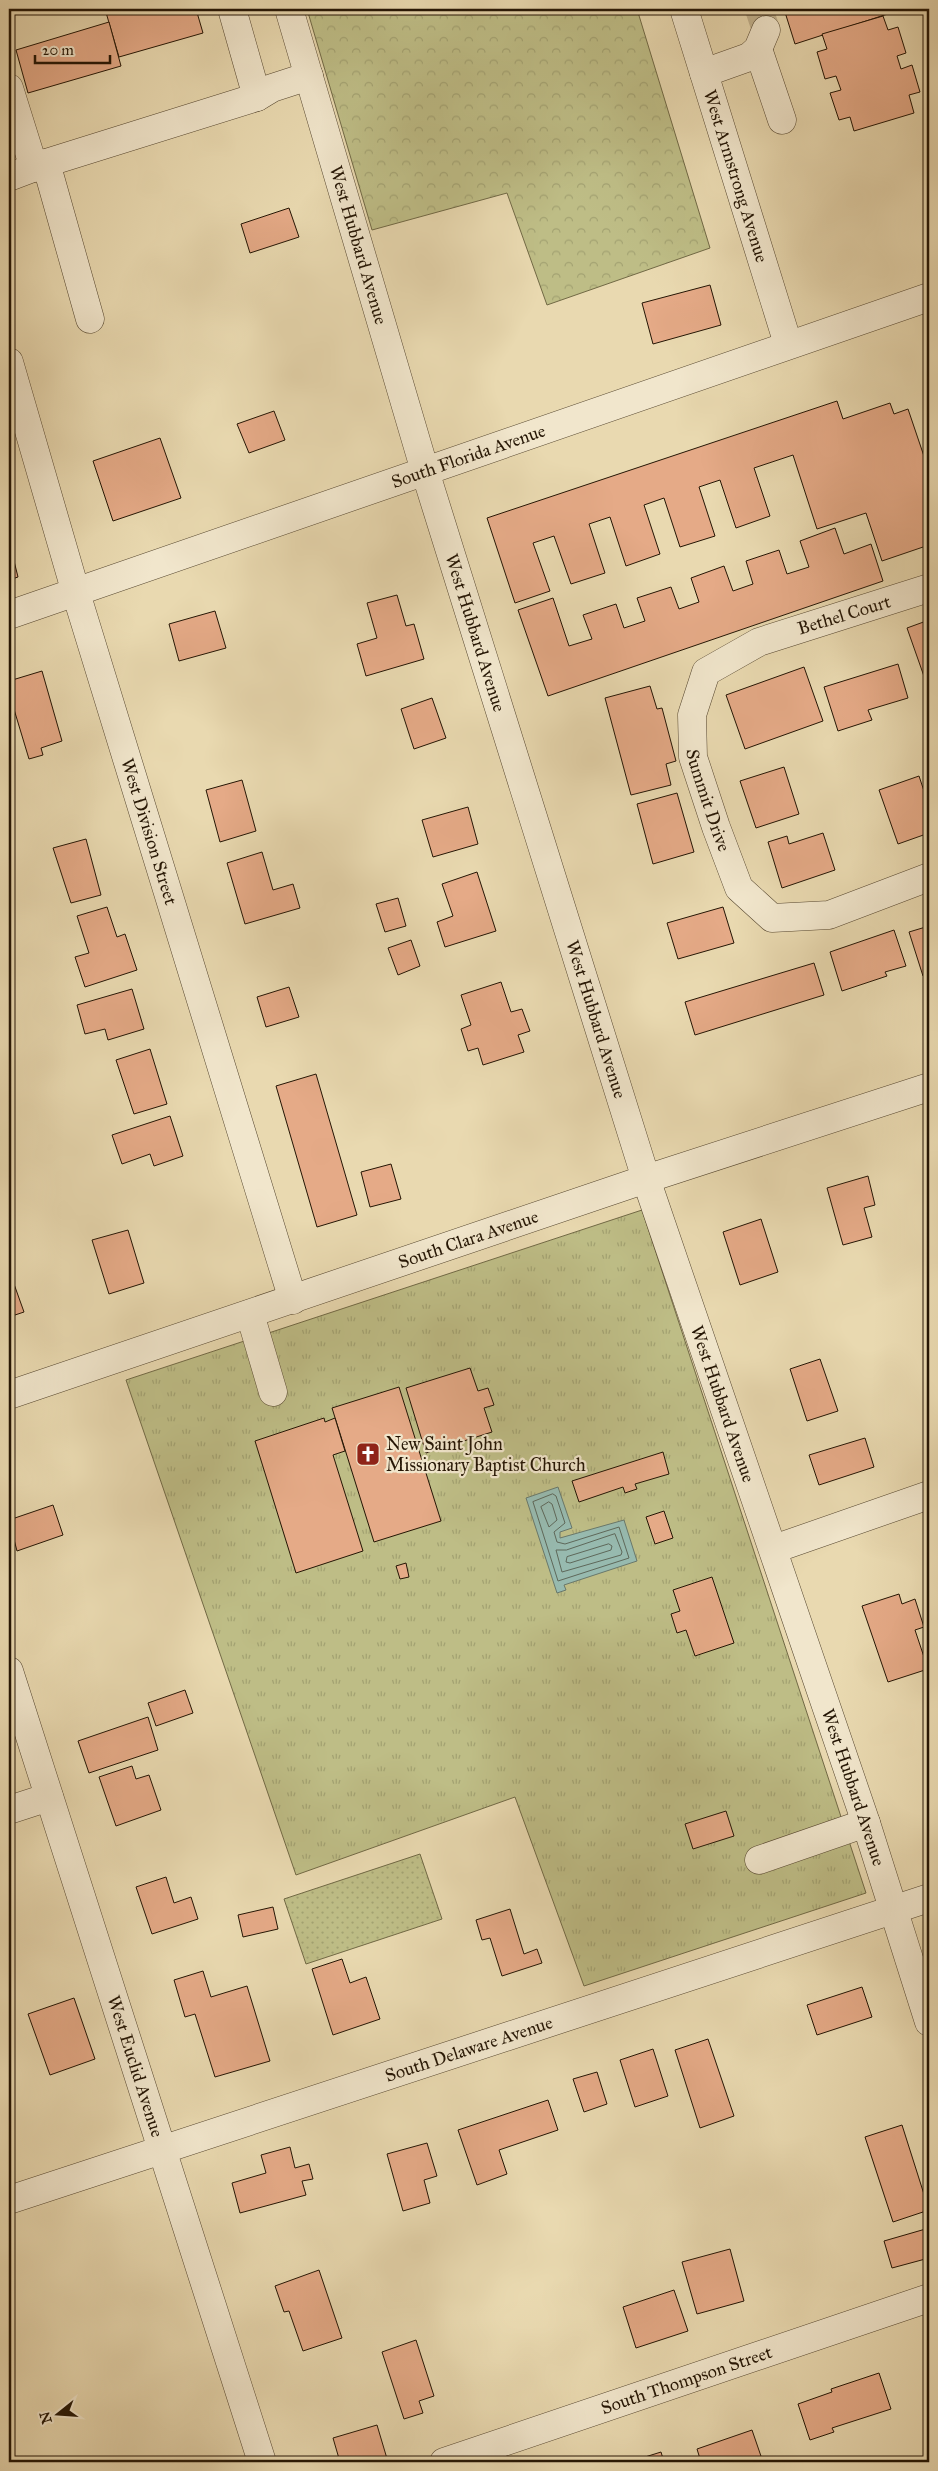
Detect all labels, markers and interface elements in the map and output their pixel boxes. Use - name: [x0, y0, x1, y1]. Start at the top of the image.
- scale bar: [35, 32, 110, 64]
- text: 20 m: [42, 41, 74, 59]
- street label: West Armstrong Avenue: [699, 87, 773, 265]
- street label: West Hubbard Avenue: [325, 163, 392, 327]
- street label: South Florida Avenue: [388, 419, 548, 493]
- street label: West Hubbard Avenue: [440, 551, 510, 715]
- street label: Bethel Court: [795, 590, 894, 640]
- street label: Summit Drive: [682, 749, 735, 855]
- street label: West Division Street: [116, 755, 182, 908]
- street label: West Hubbard Avenue: [561, 938, 631, 1101]
- street label: South Clara Avenue: [395, 1205, 541, 1273]
- street label: West Hubbard Avenue: [686, 1323, 760, 1485]
- place label: New Saint John Missionary Baptist Church: [386, 1433, 586, 1476]
- church icon: New Saint John Missionary Baptist Church: [355, 1441, 381, 1467]
- street label: West Hubbard Avenue: [817, 1706, 890, 1869]
- street label: West Euclid Avenue: [102, 1993, 168, 2140]
- street label: South Delaware Avenue: [382, 2011, 555, 2087]
- street label: South Thompson Street: [598, 2341, 776, 2419]
- north arrow: [32, 2388, 82, 2438]
- text: N: [36, 2409, 56, 2426]

